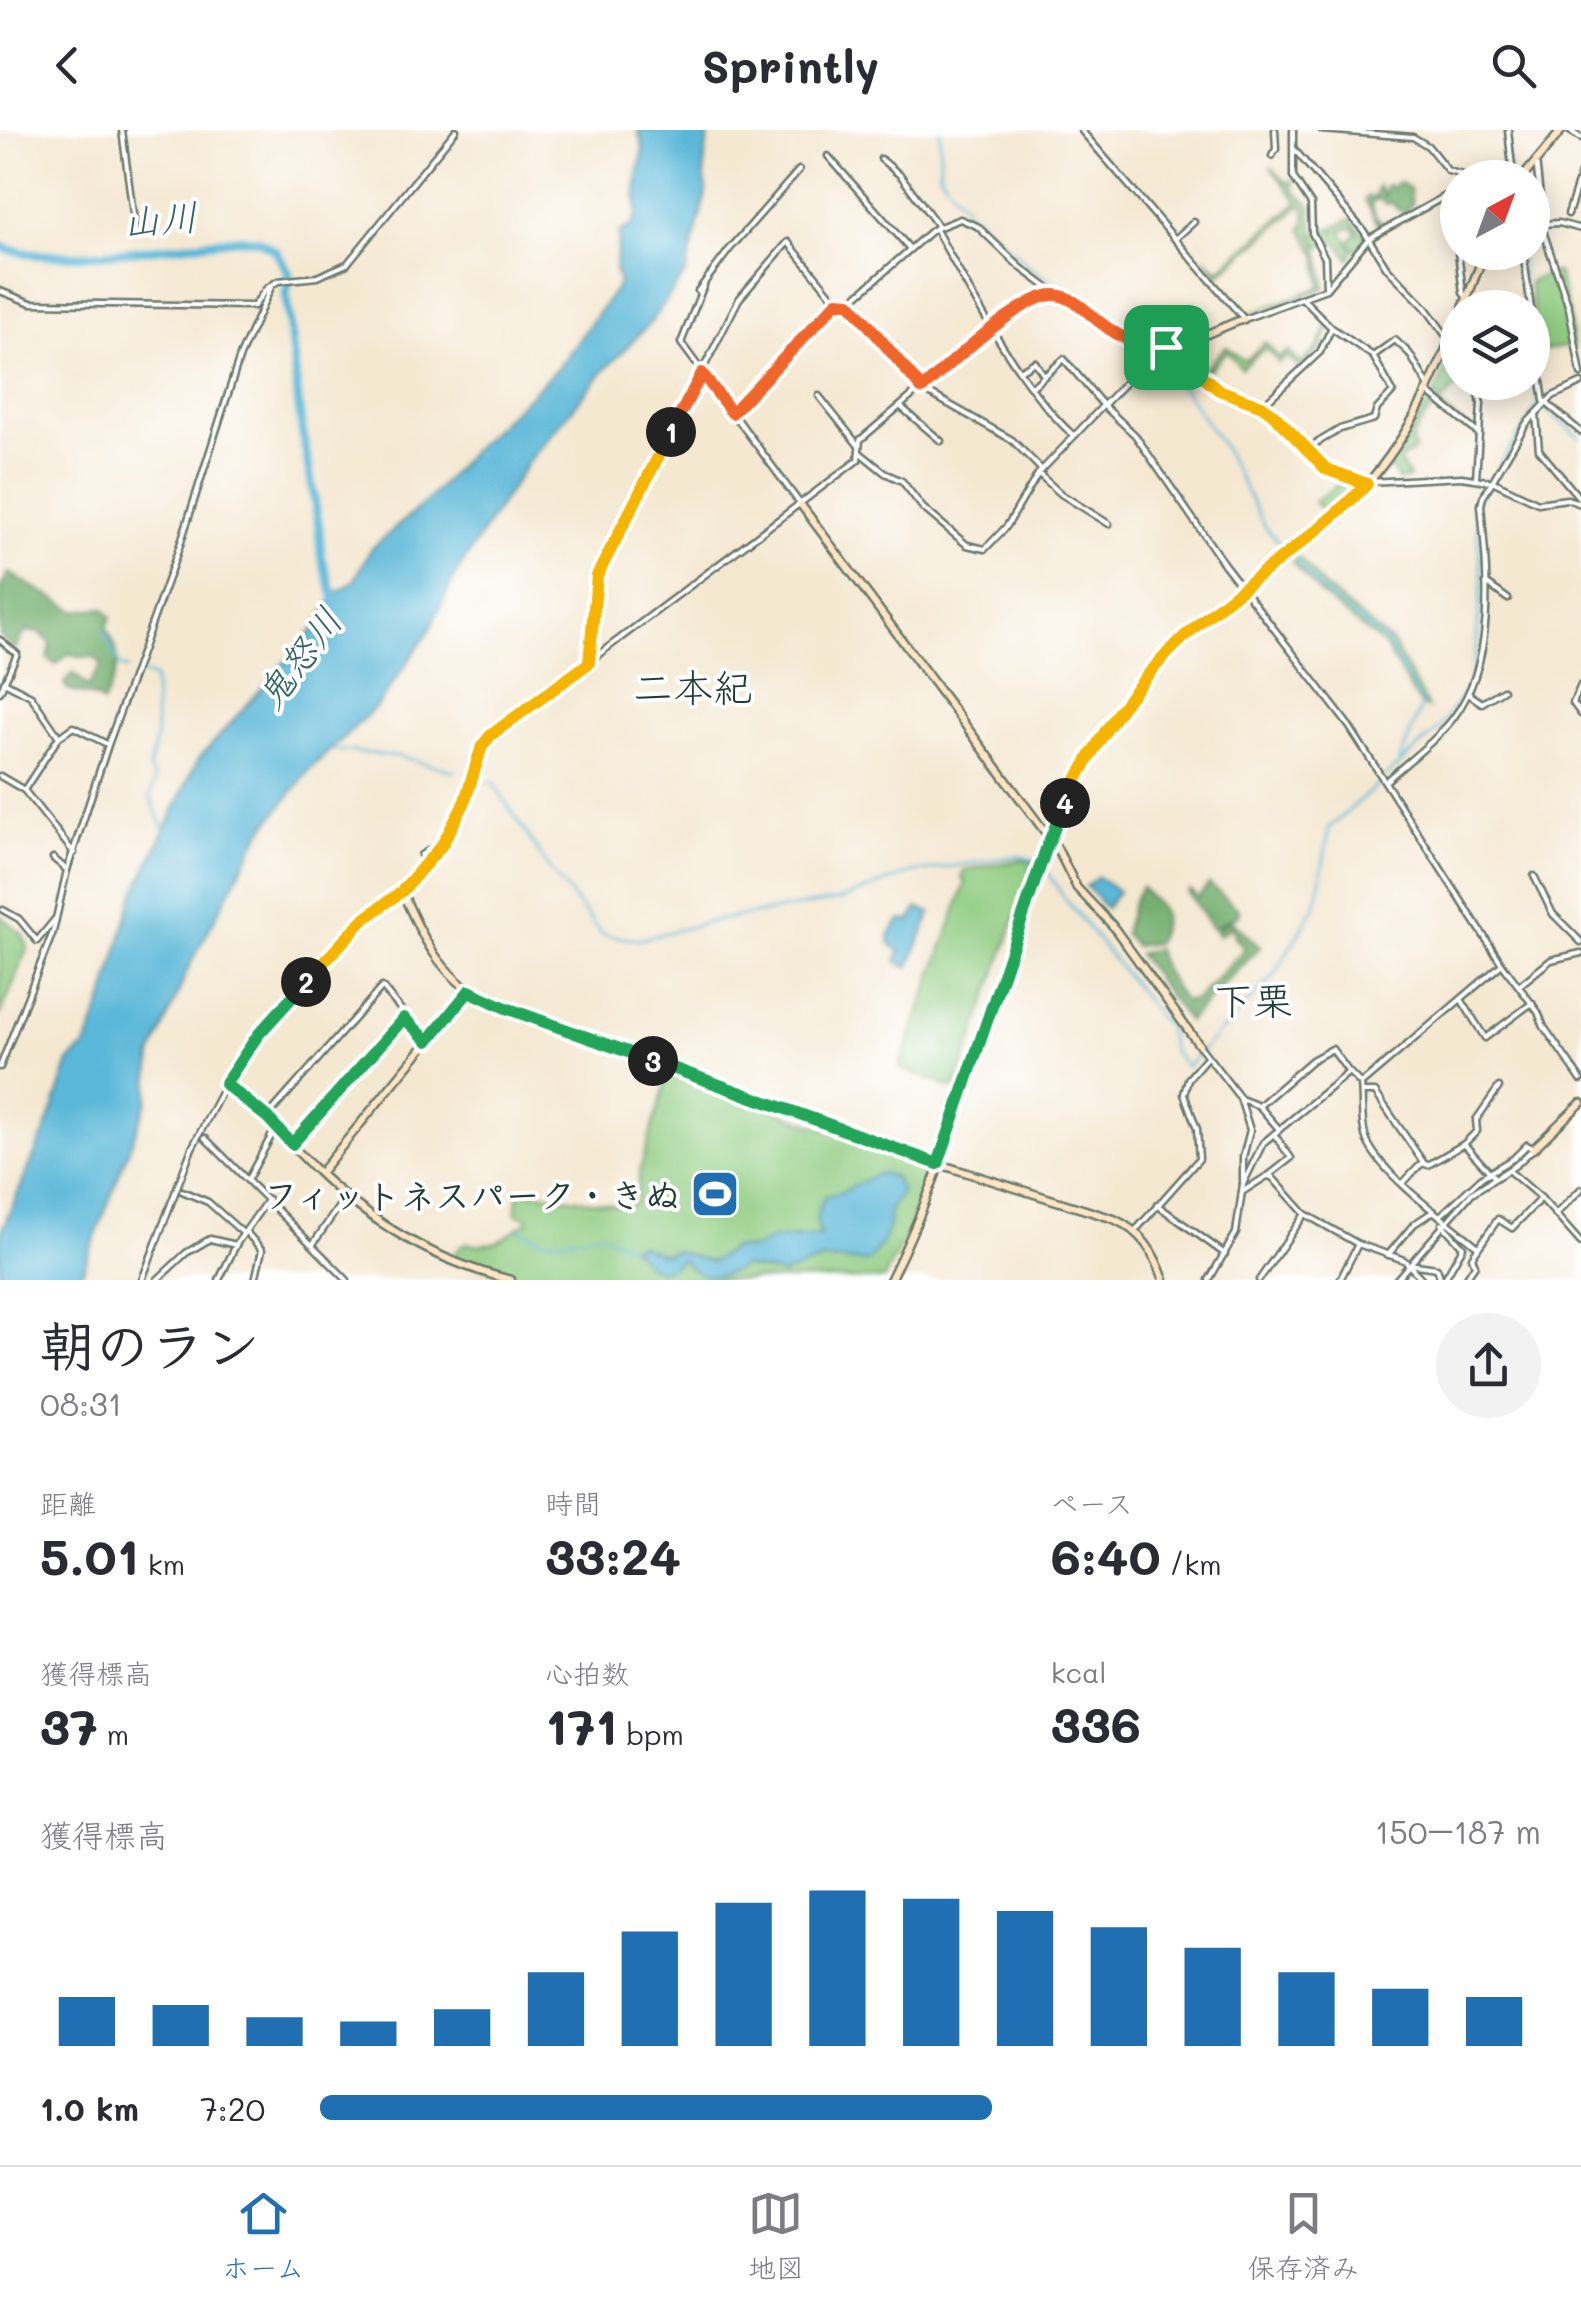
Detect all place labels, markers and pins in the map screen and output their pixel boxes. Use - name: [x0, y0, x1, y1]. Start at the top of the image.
- pin: [1124, 305, 1209, 390]
- pin: 1: [646, 407, 696, 457]
- pin: 4: [1040, 778, 1090, 828]
- pin: 2: [281, 957, 331, 1007]
- pin: 3: [628, 1036, 678, 1086]
- sports icon: フィットネスパーク・きぬ: [689, 1168, 741, 1220]
- place label: フィットネスパーク・きぬ: [263, 1171, 680, 1217]

